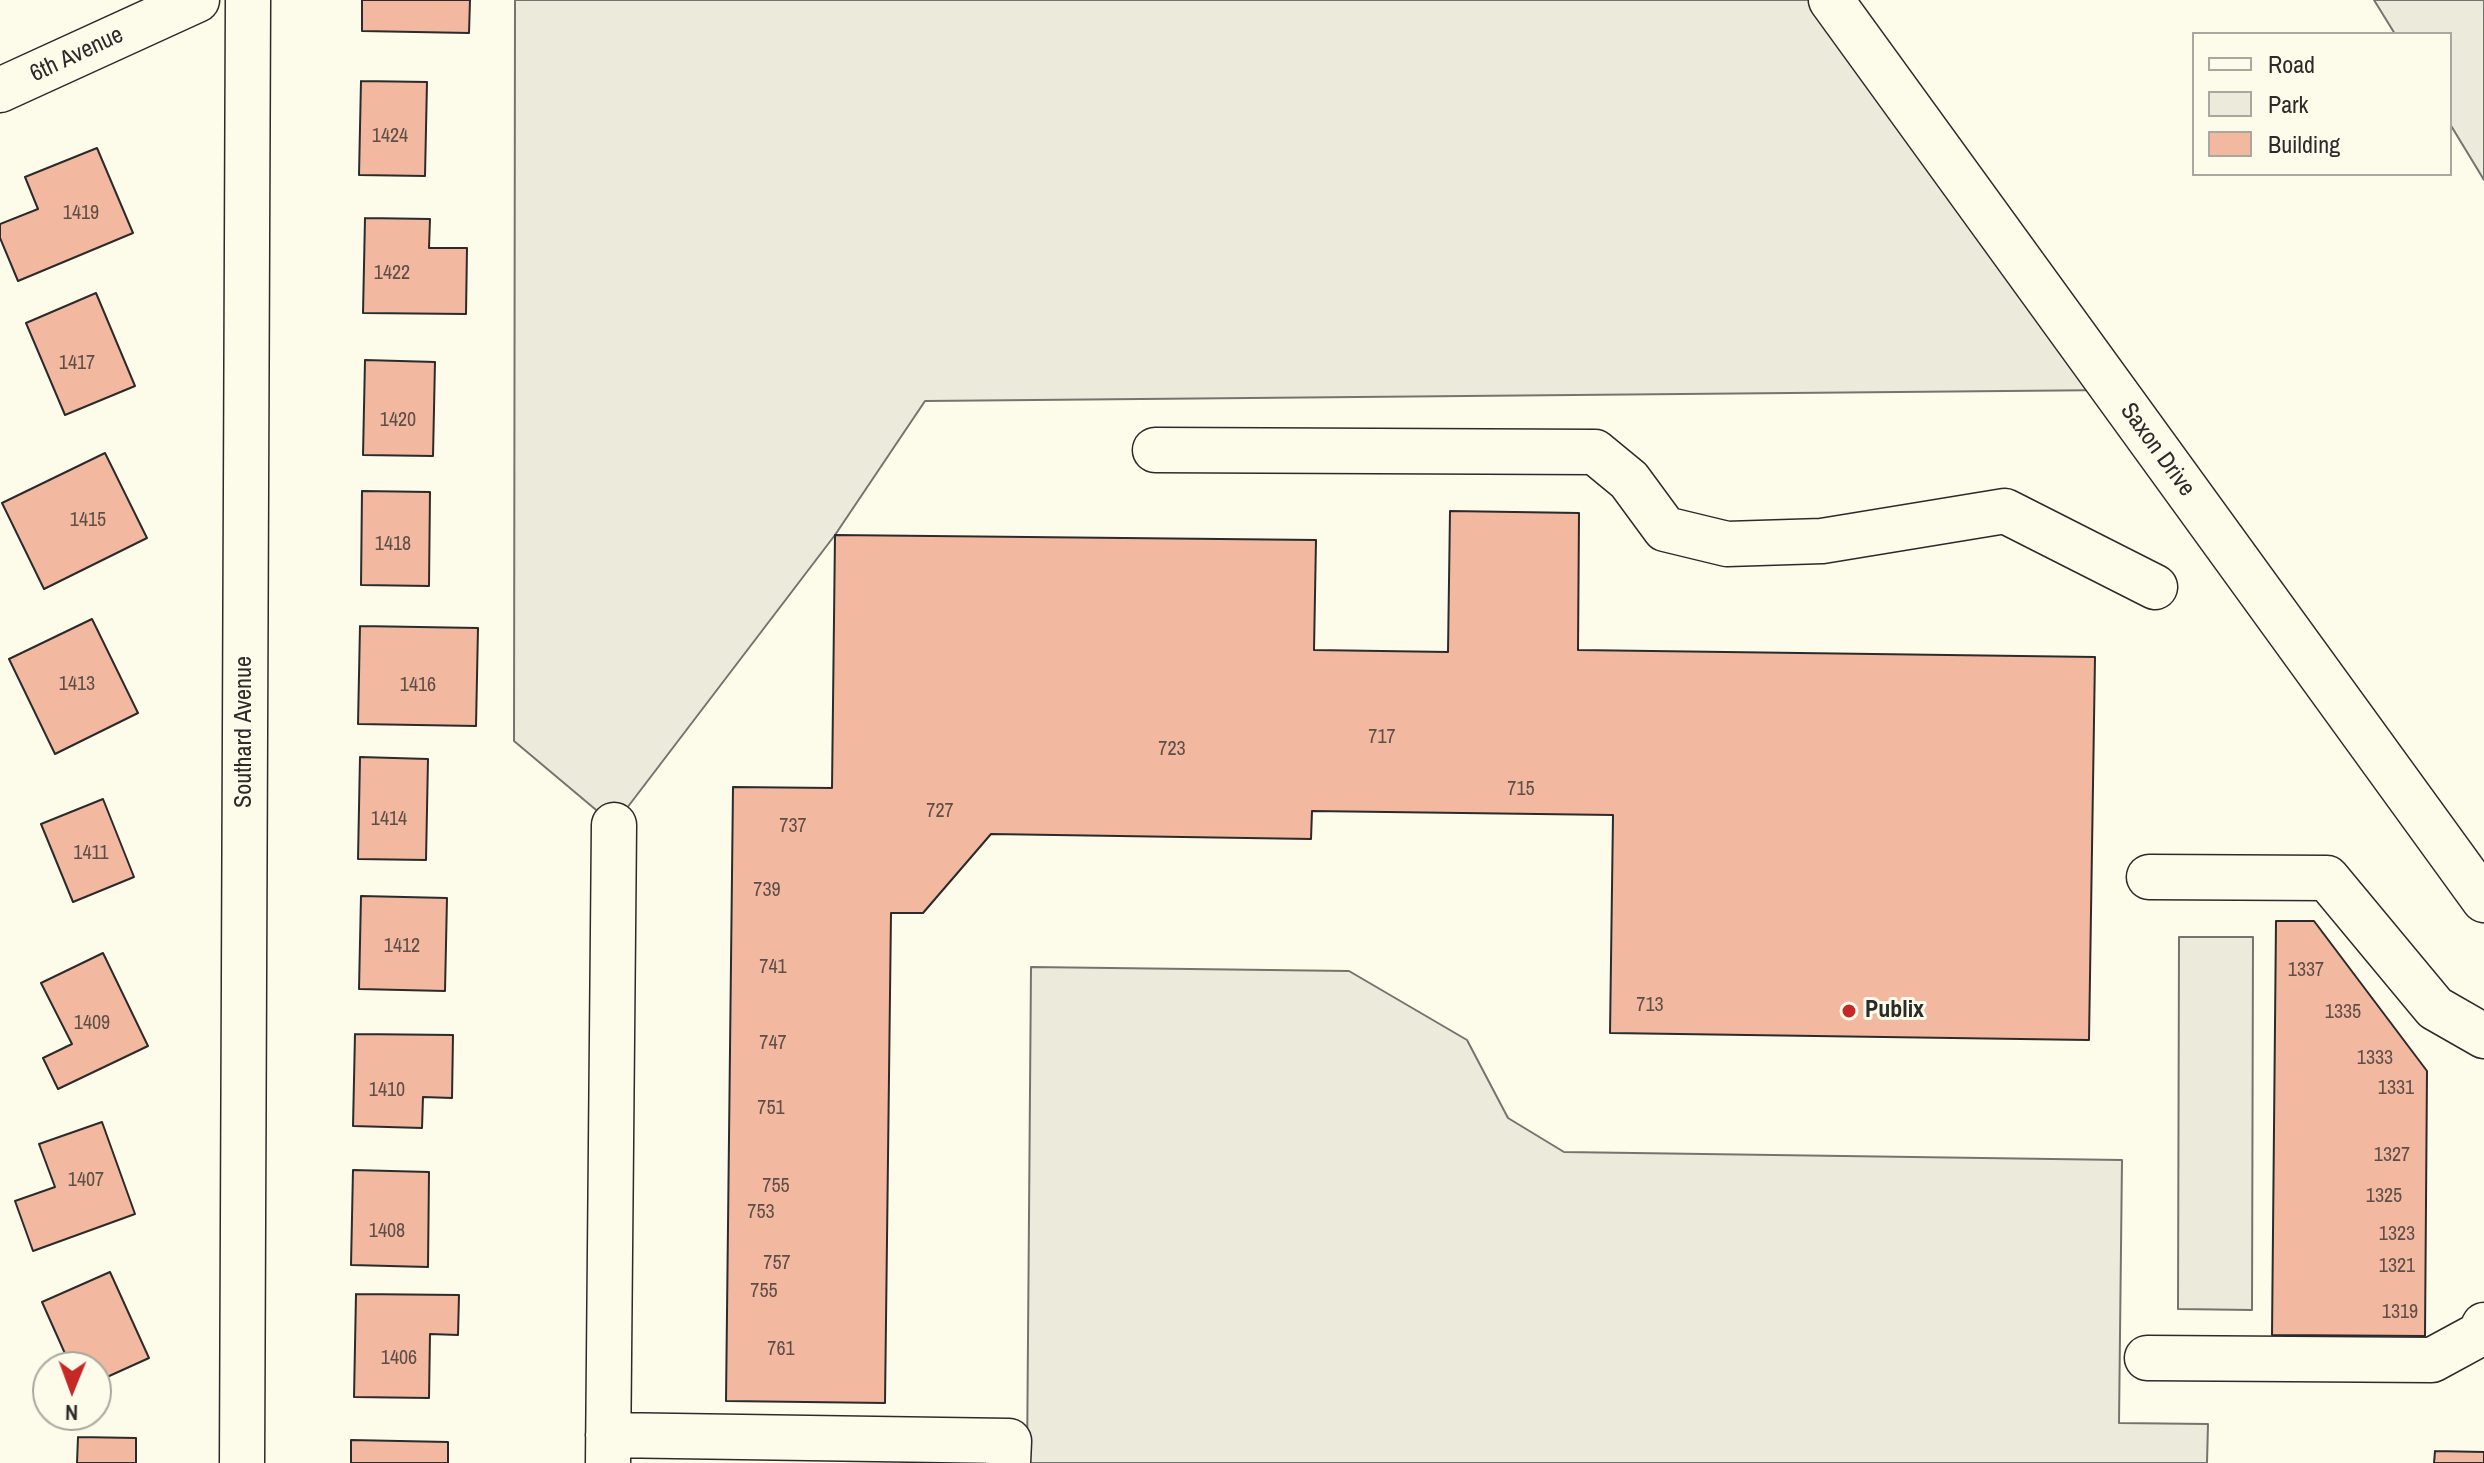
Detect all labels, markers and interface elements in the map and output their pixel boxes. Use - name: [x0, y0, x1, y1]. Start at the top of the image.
- street label: 6th Avenue: [26, 21, 128, 89]
- legend: [2192, 32, 2452, 176]
- text: Road: [2268, 48, 2315, 80]
- text: Park: [2268, 88, 2308, 120]
- house number: 1424: [372, 125, 408, 149]
- text: Building: [2268, 128, 2340, 160]
- house number: 1419: [63, 202, 99, 226]
- house number: 1422: [374, 262, 410, 286]
- house number: 1417: [59, 352, 95, 376]
- street label: Saxon Drive: [2114, 398, 2200, 502]
- house number: 1420: [380, 409, 416, 433]
- house number: 1415: [70, 509, 106, 533]
- house number: 1418: [375, 533, 411, 557]
- street label: Southard Avenue: [231, 656, 259, 808]
- house number: 1413: [59, 673, 95, 697]
- house number: 1416: [400, 674, 436, 698]
- house number: 717: [1368, 726, 1396, 750]
- house number: 723: [1158, 738, 1186, 762]
- house number: 715: [1507, 778, 1535, 802]
- house number: 727: [926, 800, 954, 824]
- house number: 1414: [371, 808, 407, 832]
- house number: 737: [779, 815, 807, 839]
- house number: 1411: [73, 842, 109, 866]
- house number: 739: [753, 879, 781, 903]
- house number: 1412: [384, 935, 420, 959]
- house number: 741: [759, 956, 787, 980]
- house number: 1337: [2288, 959, 2324, 983]
- house number: 713: [1636, 994, 1664, 1018]
- place label: Publix: [1865, 997, 1924, 1025]
- house number: 1335: [2325, 1001, 2361, 1025]
- marker: Publix: [1840, 1002, 1858, 1020]
- house number: 1409: [74, 1012, 110, 1036]
- house number: 747: [759, 1032, 787, 1056]
- house number: 1333: [2357, 1047, 2393, 1071]
- house number: 1331: [2378, 1077, 2414, 1101]
- house number: 1410: [369, 1079, 405, 1103]
- house number: 751: [757, 1097, 785, 1121]
- house number: 1327: [2374, 1144, 2410, 1168]
- house number: 1407: [68, 1169, 104, 1193]
- house number: 755: [762, 1175, 790, 1199]
- house number: 1325: [2366, 1185, 2402, 1209]
- house number: 753: [747, 1201, 775, 1225]
- house number: 1408: [369, 1220, 405, 1244]
- house number: 1323: [2379, 1223, 2415, 1247]
- house number: 757: [763, 1252, 791, 1276]
- house number: 1321: [2379, 1255, 2415, 1279]
- house number: 755: [750, 1280, 778, 1304]
- house number: 1319: [2382, 1301, 2418, 1325]
- house number: 761: [767, 1338, 795, 1362]
- house number: 1406: [381, 1347, 417, 1371]
- north arrow: [32, 1351, 112, 1431]
- text: N: [65, 1398, 78, 1428]

